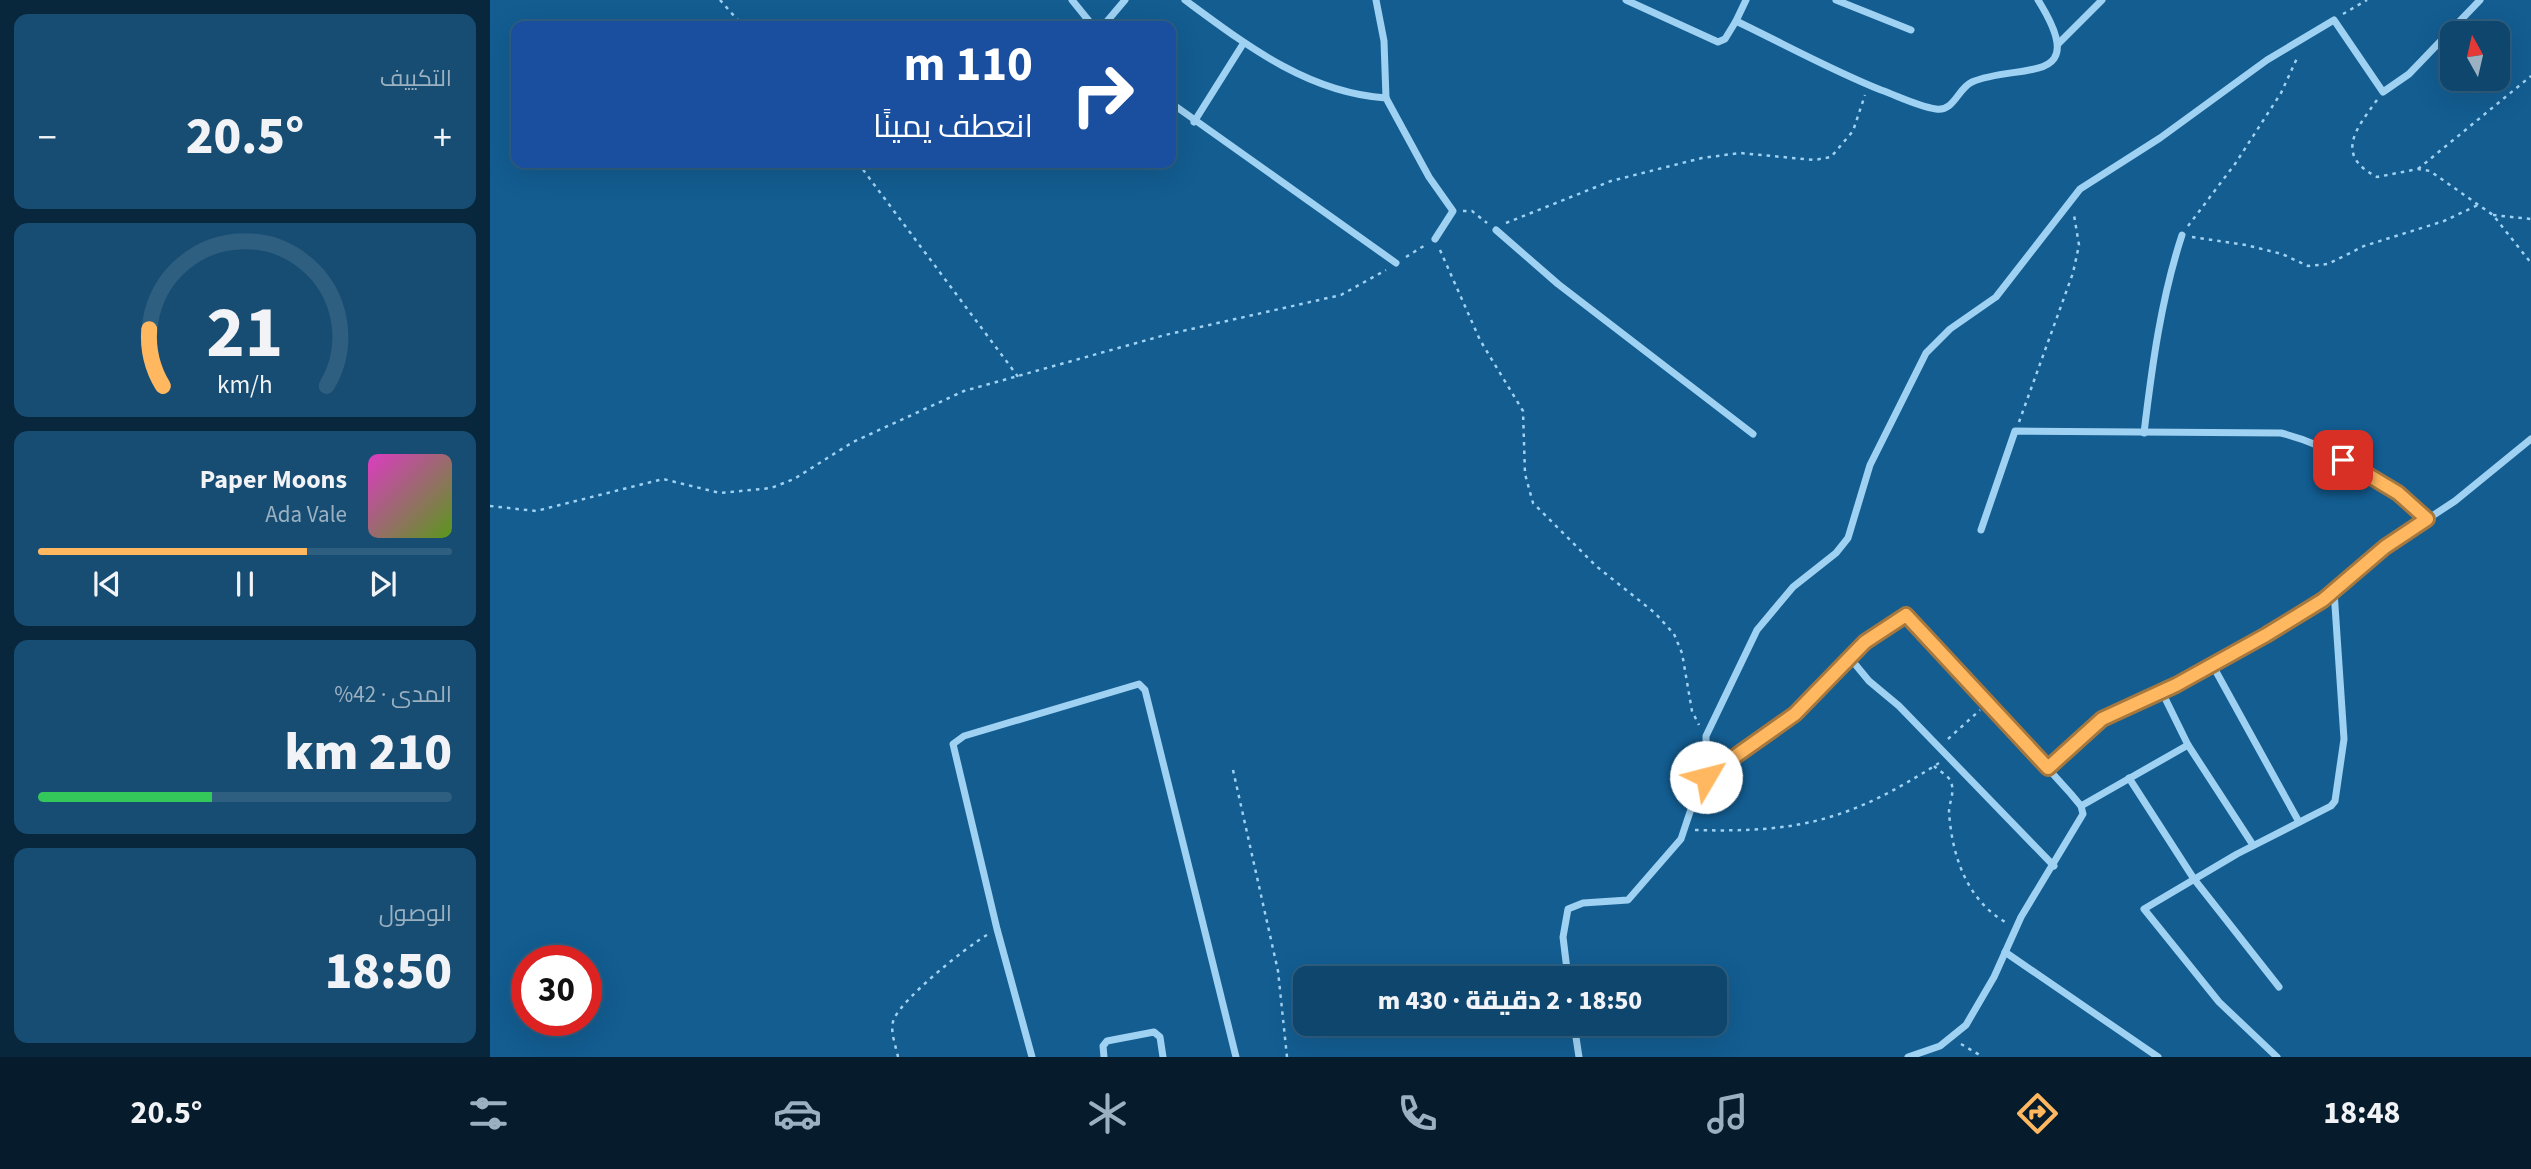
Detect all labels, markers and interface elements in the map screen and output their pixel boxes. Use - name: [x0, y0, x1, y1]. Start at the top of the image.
- north arrow: [2440, 21, 2510, 91]
- map controls: [2440, 21, 2510, 91]
- text: 110 m: [904, 30, 1033, 100]
- icon: right: [1057, 49, 1148, 140]
- text: التكييف: [380, 62, 452, 95]
- text: 20.5°: [186, 100, 304, 174]
- text: انعطف يمينًا: [873, 104, 1033, 150]
- text: −: [38, 111, 57, 165]
- text: +: [433, 111, 452, 165]
- text: 21: [207, 281, 283, 385]
- text: km/h: [217, 367, 273, 403]
- pin: [2313, 430, 2373, 490]
- icon: arrive: [2324, 441, 2362, 479]
- text: Paper Moons: [200, 461, 347, 498]
- text: Ada Vale: [265, 498, 347, 531]
- icon: previous: [88, 565, 126, 603]
- icon: pause: [226, 565, 264, 603]
- icon: next: [364, 565, 402, 603]
- text: المدى · 42%: [334, 678, 452, 711]
- text: 210 km: [284, 716, 452, 790]
- position arrow: [1669, 740, 1743, 814]
- text: الوصول: [379, 897, 452, 930]
- text: 18:50: [325, 935, 452, 1009]
- speed limit sign: 30: [511, 945, 602, 1036]
- text: 18:50 · 2 دقيقة · 430 m: [1378, 982, 1642, 1019]
- icon: filters: [464, 1089, 513, 1138]
- icon: car: [773, 1089, 822, 1138]
- icon: climate: [1083, 1089, 1132, 1138]
- icon: phone: [1393, 1089, 1442, 1138]
- icon: music: [1703, 1089, 1752, 1138]
- icon: directions: [2013, 1089, 2062, 1138]
- text: 20.5°: [131, 1090, 203, 1136]
- text: 18:48: [2323, 1090, 2401, 1136]

